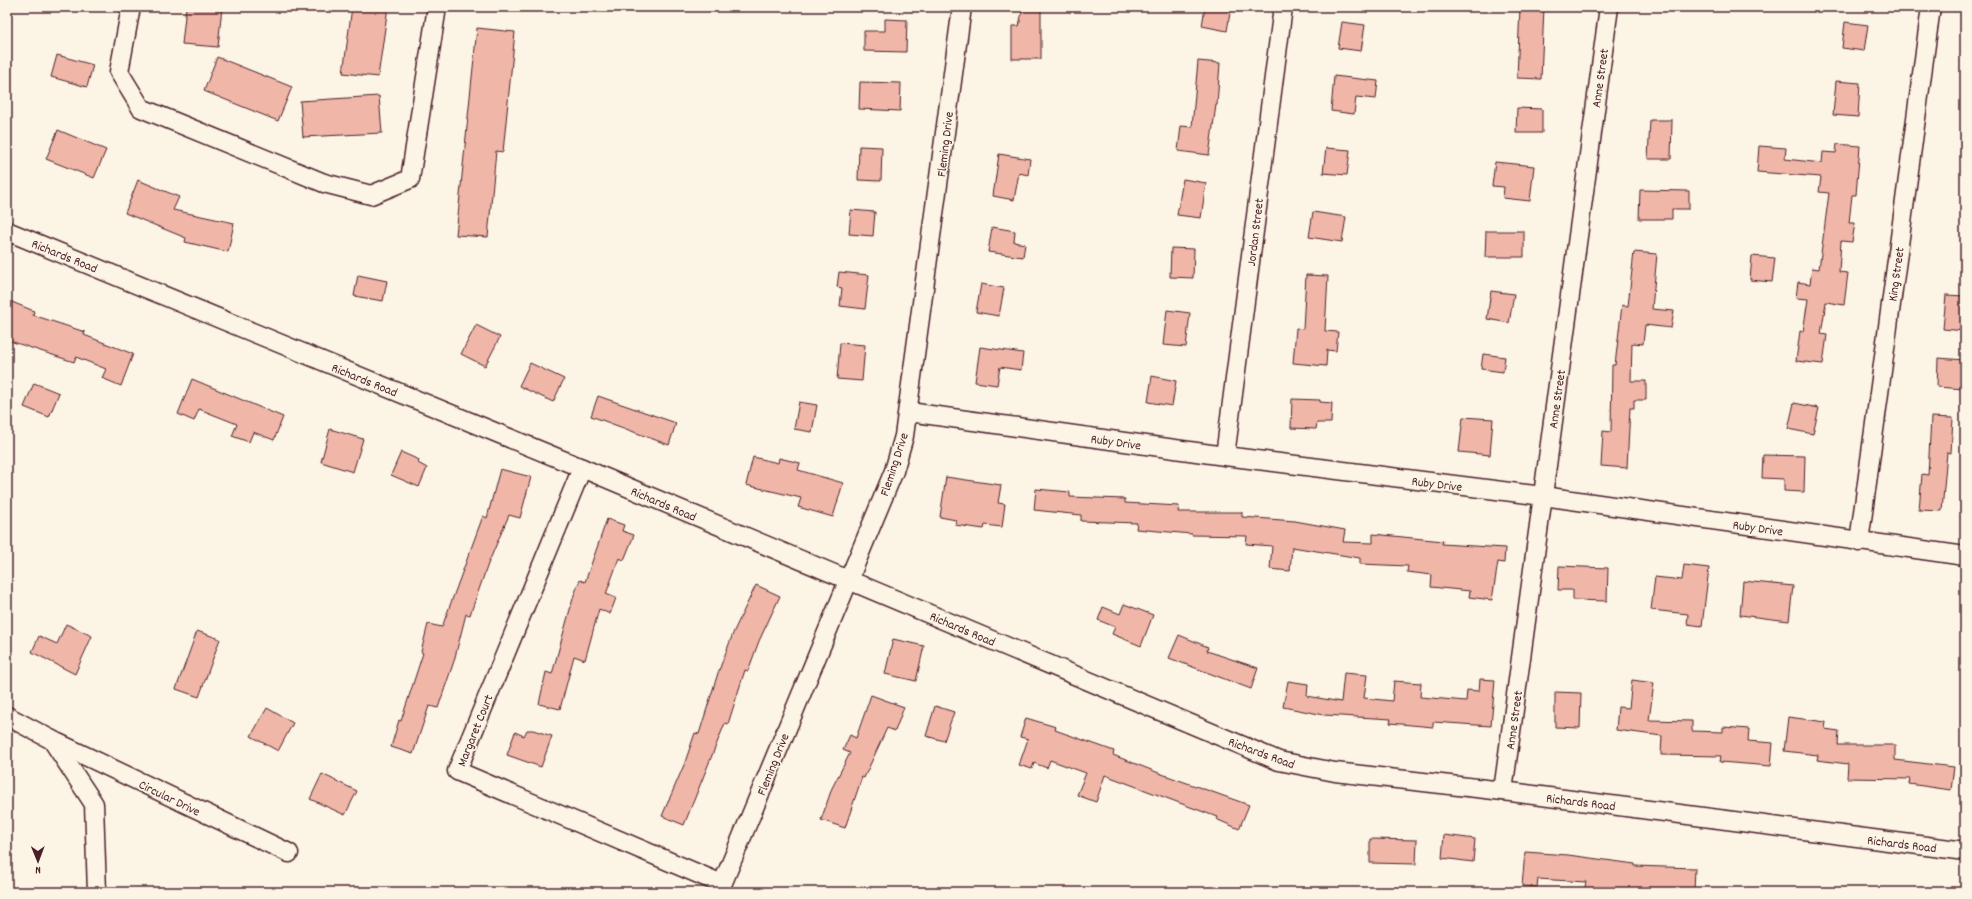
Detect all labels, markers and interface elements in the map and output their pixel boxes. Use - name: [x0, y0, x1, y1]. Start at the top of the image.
- street label: Anne Street: [1588, 47, 1615, 109]
- street label: Fleming Drive: [933, 110, 960, 178]
- street label: Jordan Street: [1243, 197, 1270, 267]
- street label: Richards Road: [28, 235, 100, 279]
- street label: King Street: [1884, 246, 1911, 303]
- street label: Richards Road: [328, 359, 400, 403]
- street label: Anne Street: [1545, 368, 1572, 430]
- street label: Fleming Drive: [876, 430, 915, 499]
- street label: Ruby Drive: [1089, 431, 1142, 456]
- street label: Ruby Drive: [1410, 473, 1463, 498]
- street label: Richards Road: [627, 483, 699, 528]
- street label: Ruby Drive: [1731, 517, 1784, 542]
- street label: Richards Road: [926, 608, 998, 653]
- street label: Anne Street: [1502, 689, 1529, 751]
- street label: Margaret Court: [453, 692, 499, 770]
- street label: Fleming Drive: [753, 731, 796, 799]
- street label: Richards Road: [1225, 734, 1297, 775]
- street label: Circular Drive: [135, 776, 203, 822]
- street label: Richards Road: [1545, 790, 1616, 817]
- street label: Richards Road: [1866, 832, 1937, 859]
- north arrow: [18, 841, 58, 881]
- text: N: [35, 861, 41, 877]

